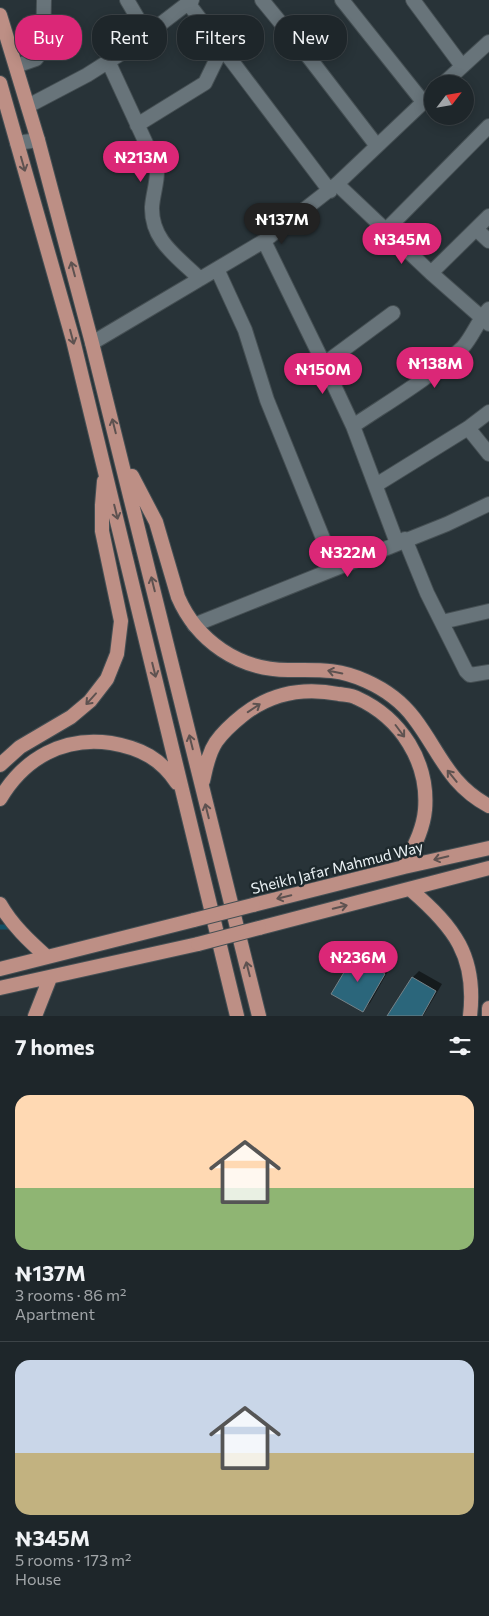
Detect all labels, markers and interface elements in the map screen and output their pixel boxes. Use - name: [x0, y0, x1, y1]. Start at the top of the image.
- chip: Buy: [15, 15, 82, 60]
- chip: Rent: [92, 15, 167, 60]
- chip: Filters: [177, 15, 264, 60]
- chip: New: [274, 15, 347, 60]
- north arrow: [424, 75, 474, 125]
- map controls: [424, 75, 474, 125]
- pin: ₦213M: [106, 140, 176, 183]
- text: ₦213M: [114, 147, 168, 166]
- one-way arrow: [19, 155, 28, 171]
- pin: ₦137M: [247, 202, 317, 245]
- text: ₦137M: [255, 209, 309, 228]
- pin: ₦345M: [367, 222, 437, 265]
- text: ₦345M: [373, 229, 431, 248]
- one-way arrow: [67, 262, 77, 278]
- one-way arrow: [67, 329, 77, 345]
- pin: ₦138M: [400, 346, 470, 389]
- pin: ₦150M: [288, 352, 358, 395]
- text: ₦138M: [407, 353, 463, 372]
- text: ₦150M: [295, 359, 351, 378]
- one-way arrow: [108, 419, 118, 435]
- one-way arrow: [111, 503, 121, 519]
- pin: ₦322M: [313, 536, 383, 578]
- text: ₦322M: [320, 542, 376, 561]
- one-way arrow: [148, 577, 157, 593]
- one-way arrow: [150, 661, 159, 677]
- one-way arrow: [328, 666, 344, 676]
- one-way arrow: [85, 692, 97, 705]
- one-way arrow: [246, 703, 260, 713]
- one-way arrow: [395, 724, 405, 738]
- one-way arrow: [186, 734, 195, 750]
- one-way arrow: [446, 769, 457, 782]
- one-way arrow: [202, 804, 212, 820]
- street label: Sheikh Jafar Mahmud Way: [249, 837, 425, 897]
- one-way arrow: [434, 854, 450, 863]
- one-way arrow: [276, 893, 292, 902]
- one-way arrow: [331, 902, 347, 912]
- pin: ₦236M: [323, 940, 393, 983]
- text: ₦236M: [330, 947, 386, 966]
- one-way arrow: [243, 961, 252, 977]
- icon: filters: [446, 1032, 474, 1060]
- text: 7 homes: [15, 1034, 94, 1059]
- icon: home: [200, 1127, 290, 1217]
- text: ₦137M: [15, 1260, 86, 1285]
- text: 3 rooms · 86 m²: [15, 1285, 126, 1304]
- text: Apartment: [15, 1304, 95, 1323]
- icon: home: [200, 1393, 290, 1483]
- text: ₦345M: [15, 1525, 90, 1550]
- text: 5 rooms · 173 m²: [15, 1550, 132, 1569]
- text: House: [15, 1569, 61, 1588]

